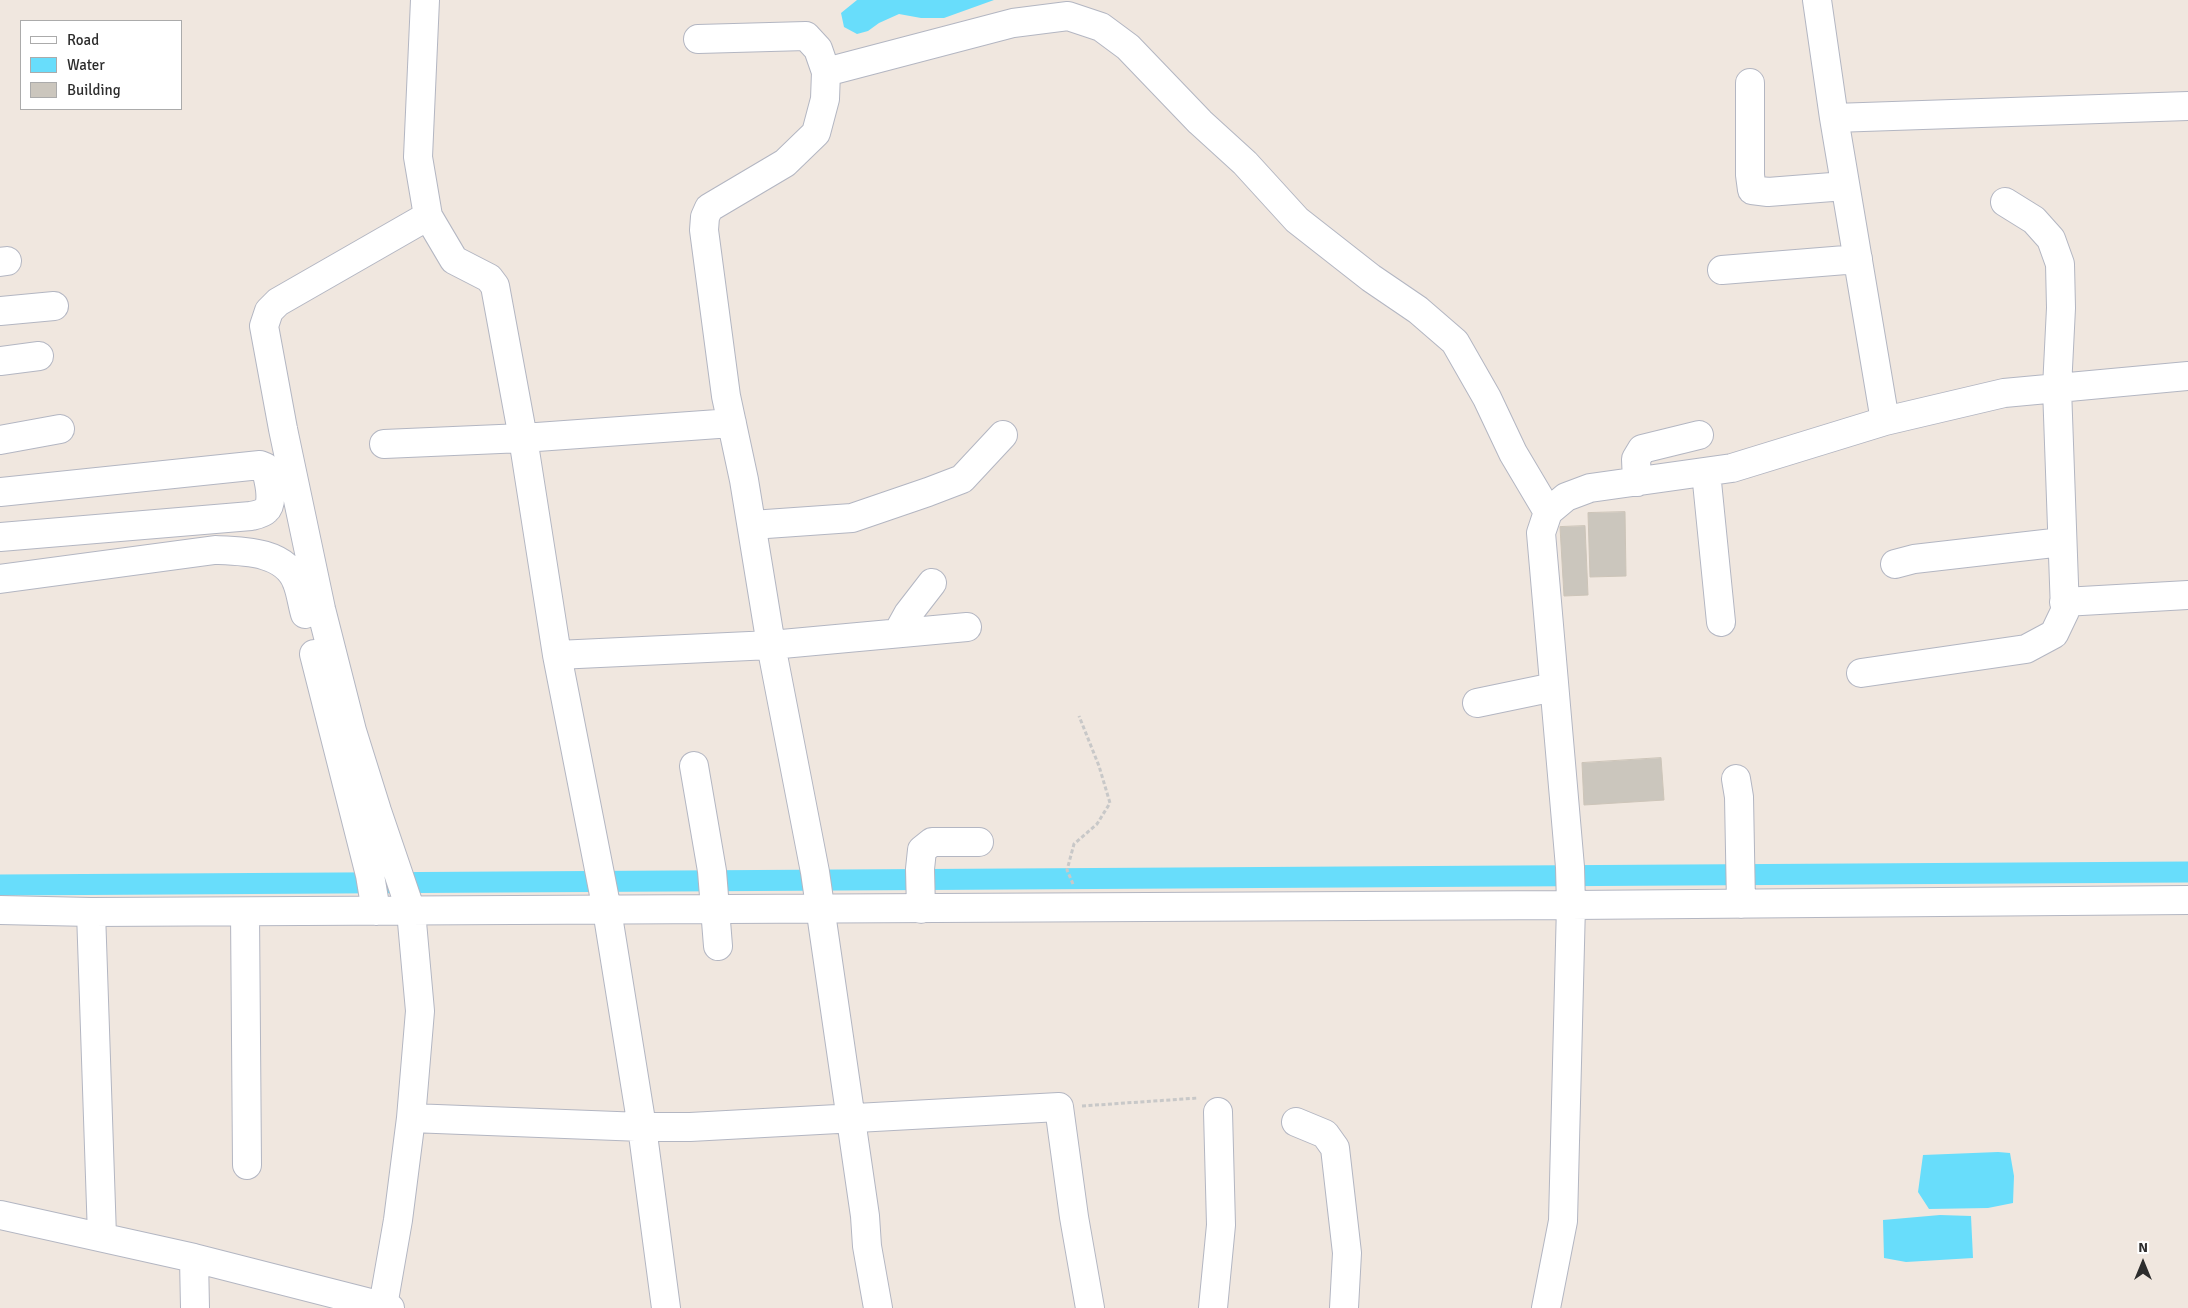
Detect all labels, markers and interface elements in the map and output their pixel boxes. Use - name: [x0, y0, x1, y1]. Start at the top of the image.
- legend: [20, 20, 182, 110]
- text: Road: [67, 31, 99, 49]
- text: Water: [67, 56, 105, 74]
- text: Building: [67, 81, 121, 99]
- north arrow: [2118, 1238, 2168, 1288]
- text: N: [2138, 1239, 2148, 1256]

